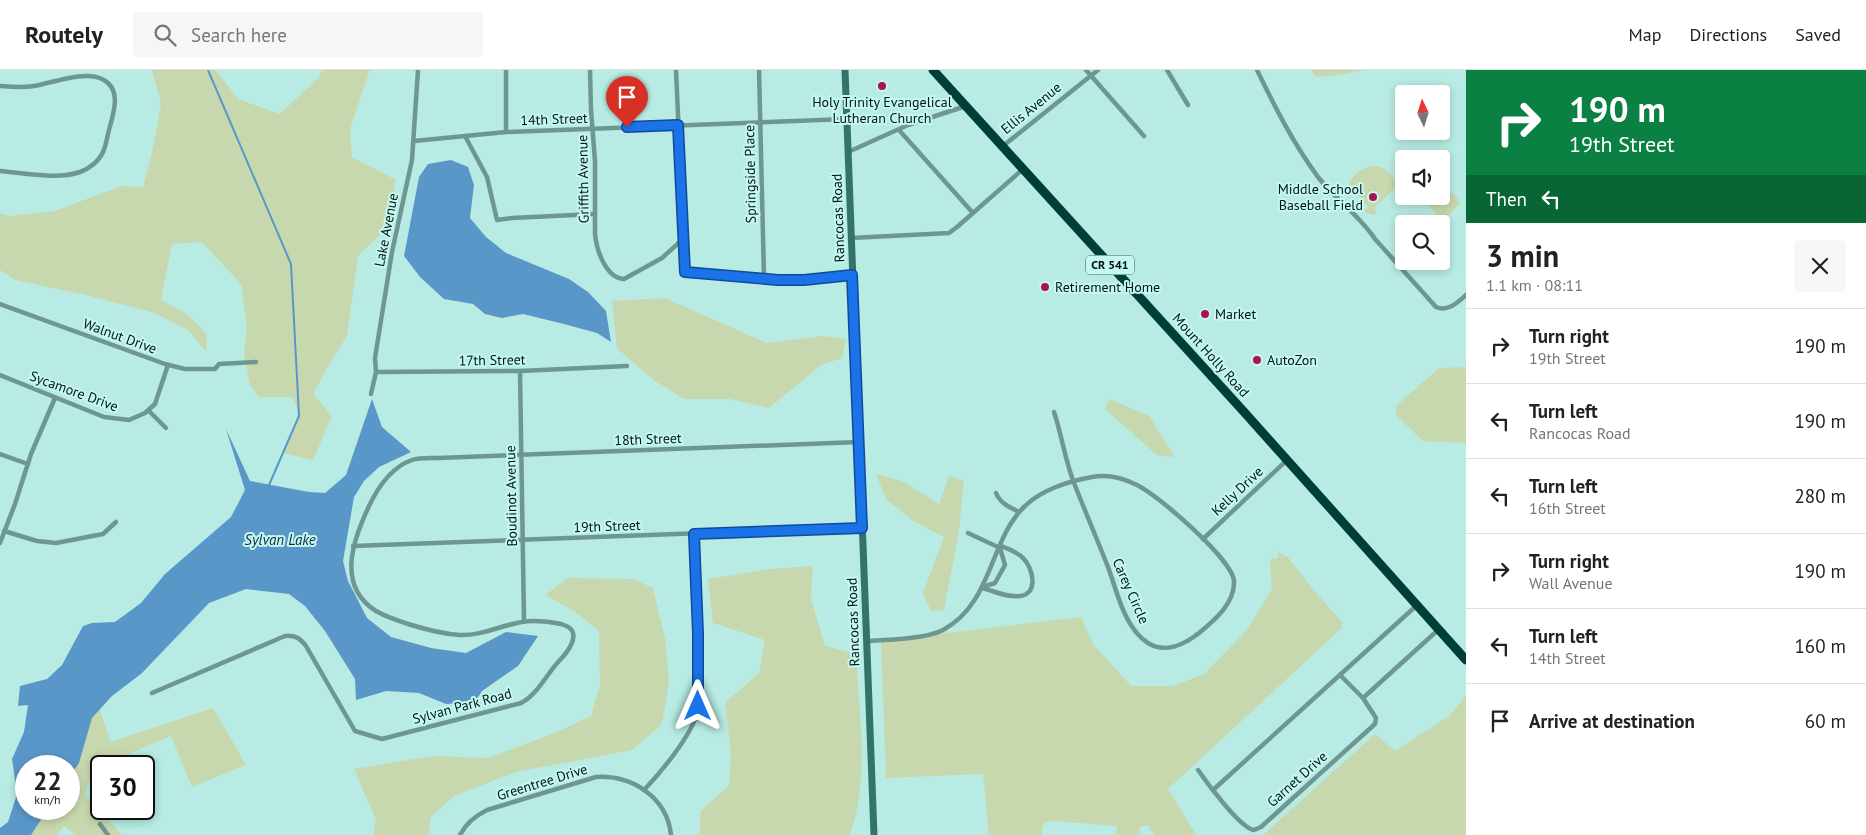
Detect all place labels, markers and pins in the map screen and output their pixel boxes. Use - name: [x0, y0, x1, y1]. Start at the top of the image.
- pin: [606, 76, 648, 127]
- marker: Holy Trinity Evangelical Lutheran Church: [876, 80, 888, 92]
- place label: Holy Trinity Evangelical Lutheran Church: [812, 93, 952, 127]
- place label: Middle School Baseball Field: [1278, 180, 1363, 214]
- marker: Middle School Baseball Field: [1367, 191, 1379, 203]
- place label: Retirement Home: [1055, 278, 1160, 296]
- marker: Retirement Home: [1039, 281, 1051, 293]
- place label: Market: [1215, 305, 1256, 323]
- marker: Market: [1199, 308, 1211, 320]
- place label: AutoZon: [1267, 351, 1317, 369]
- marker: AutoZon: [1251, 354, 1263, 366]

